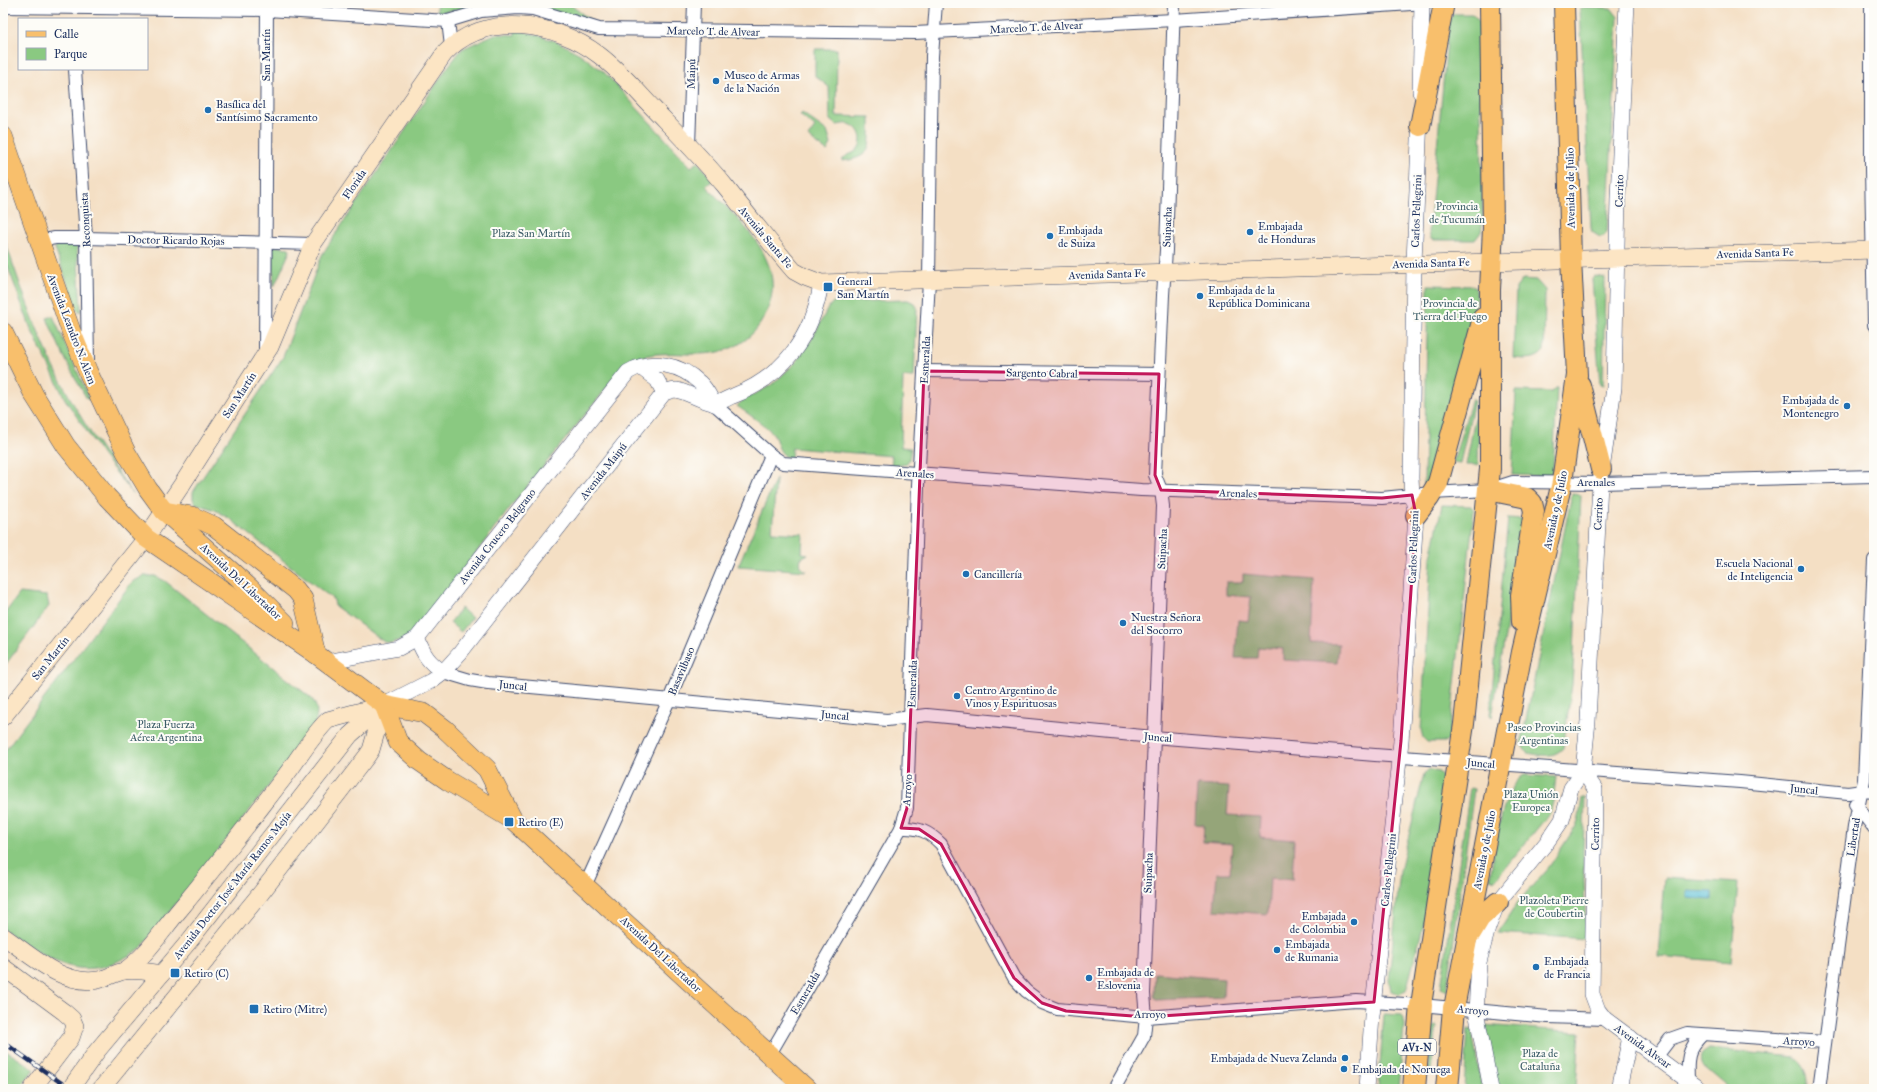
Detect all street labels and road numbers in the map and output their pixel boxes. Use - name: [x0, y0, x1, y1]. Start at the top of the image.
- street label: Marcelo T. de Alvear: [989, 19, 1084, 36]
- street label: Marcelo T. de Alvear: [666, 24, 761, 39]
- street label: San Martín: [260, 29, 273, 81]
- street label: Maipú: [684, 58, 699, 89]
- street label: Avenida 9 de Julio: [1563, 147, 1579, 229]
- street label: Florida: [340, 167, 369, 202]
- street label: Carlos Pellegrini: [1409, 174, 1424, 248]
- street label: Cerrito: [1612, 174, 1627, 208]
- street label: Reconquista: [78, 192, 94, 248]
- street label: Avenida Santa Fe: [735, 203, 796, 271]
- street label: Suipacha: [1160, 206, 1175, 248]
- street label: Doctor Ricardo Rojas: [127, 233, 225, 248]
- street label: Avenida Santa Fe: [1715, 246, 1794, 261]
- street label: Avenida Santa Fe: [1391, 256, 1470, 271]
- street label: Avenida Santa Fe: [1067, 267, 1146, 282]
- street label: Avenida Leandro N. Alem: [44, 271, 99, 387]
- street label: Esmeralda: [918, 336, 933, 384]
- street label: Sargento Cabral: [1006, 366, 1078, 381]
- street label: San Martín: [220, 370, 259, 421]
- street label: Avenida Maipú: [577, 440, 630, 503]
- street label: Arenales: [894, 466, 934, 481]
- street label: Avenida 9 de Julio: [1541, 469, 1571, 552]
- street label: Arenales: [1576, 476, 1615, 489]
- street label: Avenida Crucero Belgrano: [456, 486, 539, 587]
- street label: Arenales: [1218, 486, 1257, 501]
- street label: Cerrito: [1591, 497, 1606, 531]
- street label: Carlos Pellegrini: [1406, 510, 1421, 584]
- street label: Suipacha: [1155, 528, 1170, 570]
- street label: Avenida Del Libertador: [197, 540, 284, 623]
- street label: San Martín: [29, 634, 72, 683]
- street label: Basavilbaso: [665, 645, 698, 697]
- street label: Esmeralda: [905, 660, 920, 708]
- street label: Juncal: [497, 677, 528, 694]
- street label: Juncal: [819, 708, 850, 724]
- street label: Juncal: [1142, 730, 1173, 746]
- street label: Juncal: [1465, 756, 1496, 772]
- street label: Arroyo: [900, 773, 915, 807]
- street label: Juncal: [1788, 781, 1819, 798]
- street label: Avenida Doctor José María Ramos Mejía: [170, 809, 295, 963]
- street label: Avenida 9 de Julio: [1470, 809, 1500, 892]
- street label: Libertad: [1844, 816, 1863, 857]
- street label: Cerrito: [1589, 817, 1602, 851]
- street label: Carlos Pellegrini: [1378, 833, 1399, 907]
- street label: Suipacha: [1141, 852, 1156, 894]
- street label: Avenida Del Libertador: [617, 913, 704, 996]
- street label: Esmeralda: [788, 969, 823, 1017]
- street label: Arroyo: [1455, 1002, 1490, 1019]
- street label: Arroyo: [1133, 1008, 1166, 1021]
- street label: Avenida Alvear: [1611, 1021, 1674, 1072]
- street label: Arroyo: [1782, 1034, 1816, 1049]
- road number: AV1-N: [1398, 1039, 1436, 1055]

